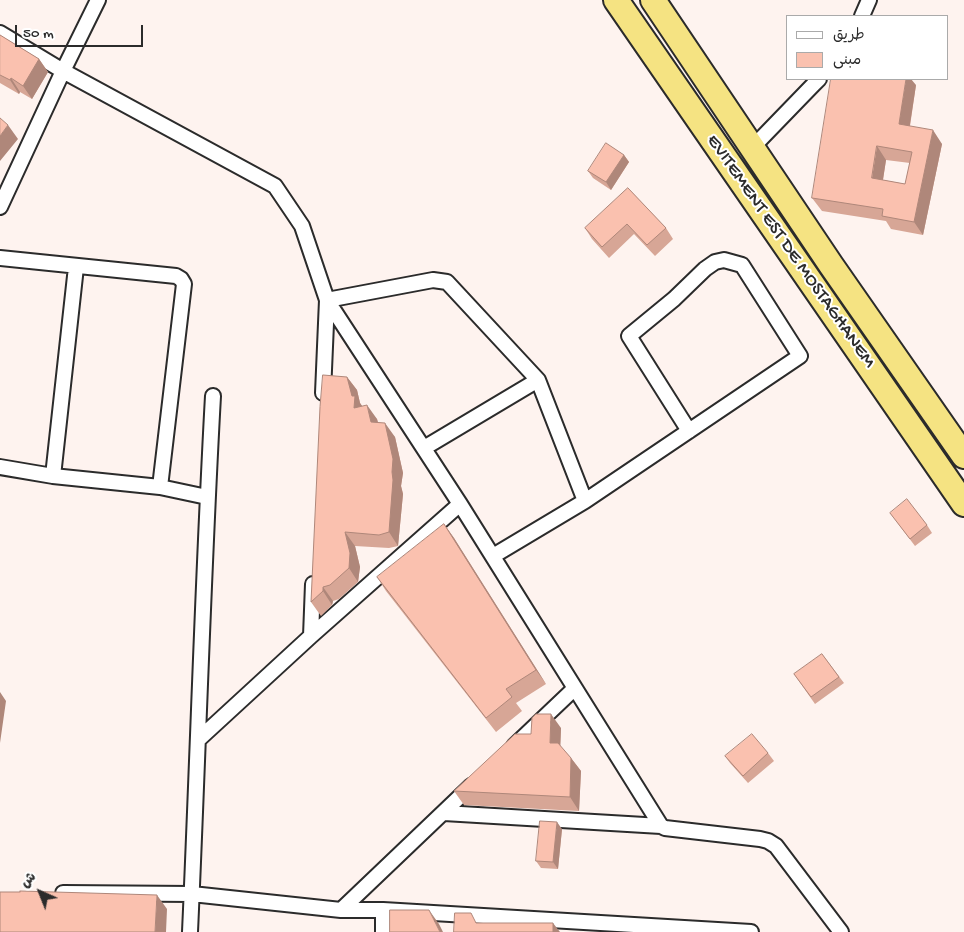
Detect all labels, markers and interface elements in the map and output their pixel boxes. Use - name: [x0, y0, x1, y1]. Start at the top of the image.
- scale bar: [18, 15, 145, 47]
- legend: [786, 15, 949, 80]
- text: 50 m: [23, 25, 54, 43]
- text: طريق: [833, 27, 865, 45]
- text: مبنى: [833, 52, 861, 70]
- street label: EVITEMENT EST DE MOSTAGHANEM: [700, 131, 880, 373]
- north arrow: [15, 867, 65, 917]
- text: ش: [18, 869, 41, 892]

